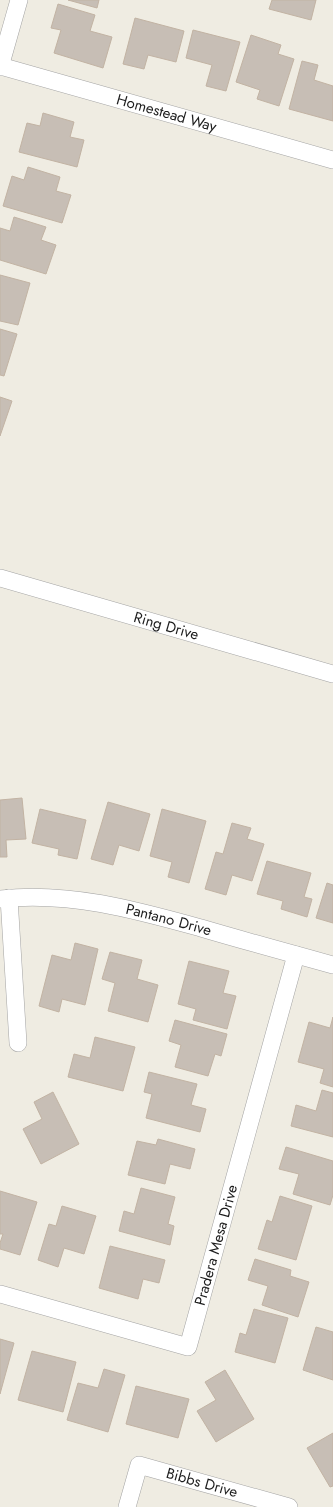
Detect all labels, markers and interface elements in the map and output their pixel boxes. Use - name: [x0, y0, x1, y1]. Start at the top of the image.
- street label: Homestead Way: [114, 88, 220, 138]
- street label: Ring Drive: [131, 606, 202, 646]
- street label: Pantano Drive: [124, 898, 214, 942]
- street label: Pradera Mesa Drive: [189, 1182, 243, 1308]
- street label: Bibbs Drive: [164, 1462, 240, 1503]

